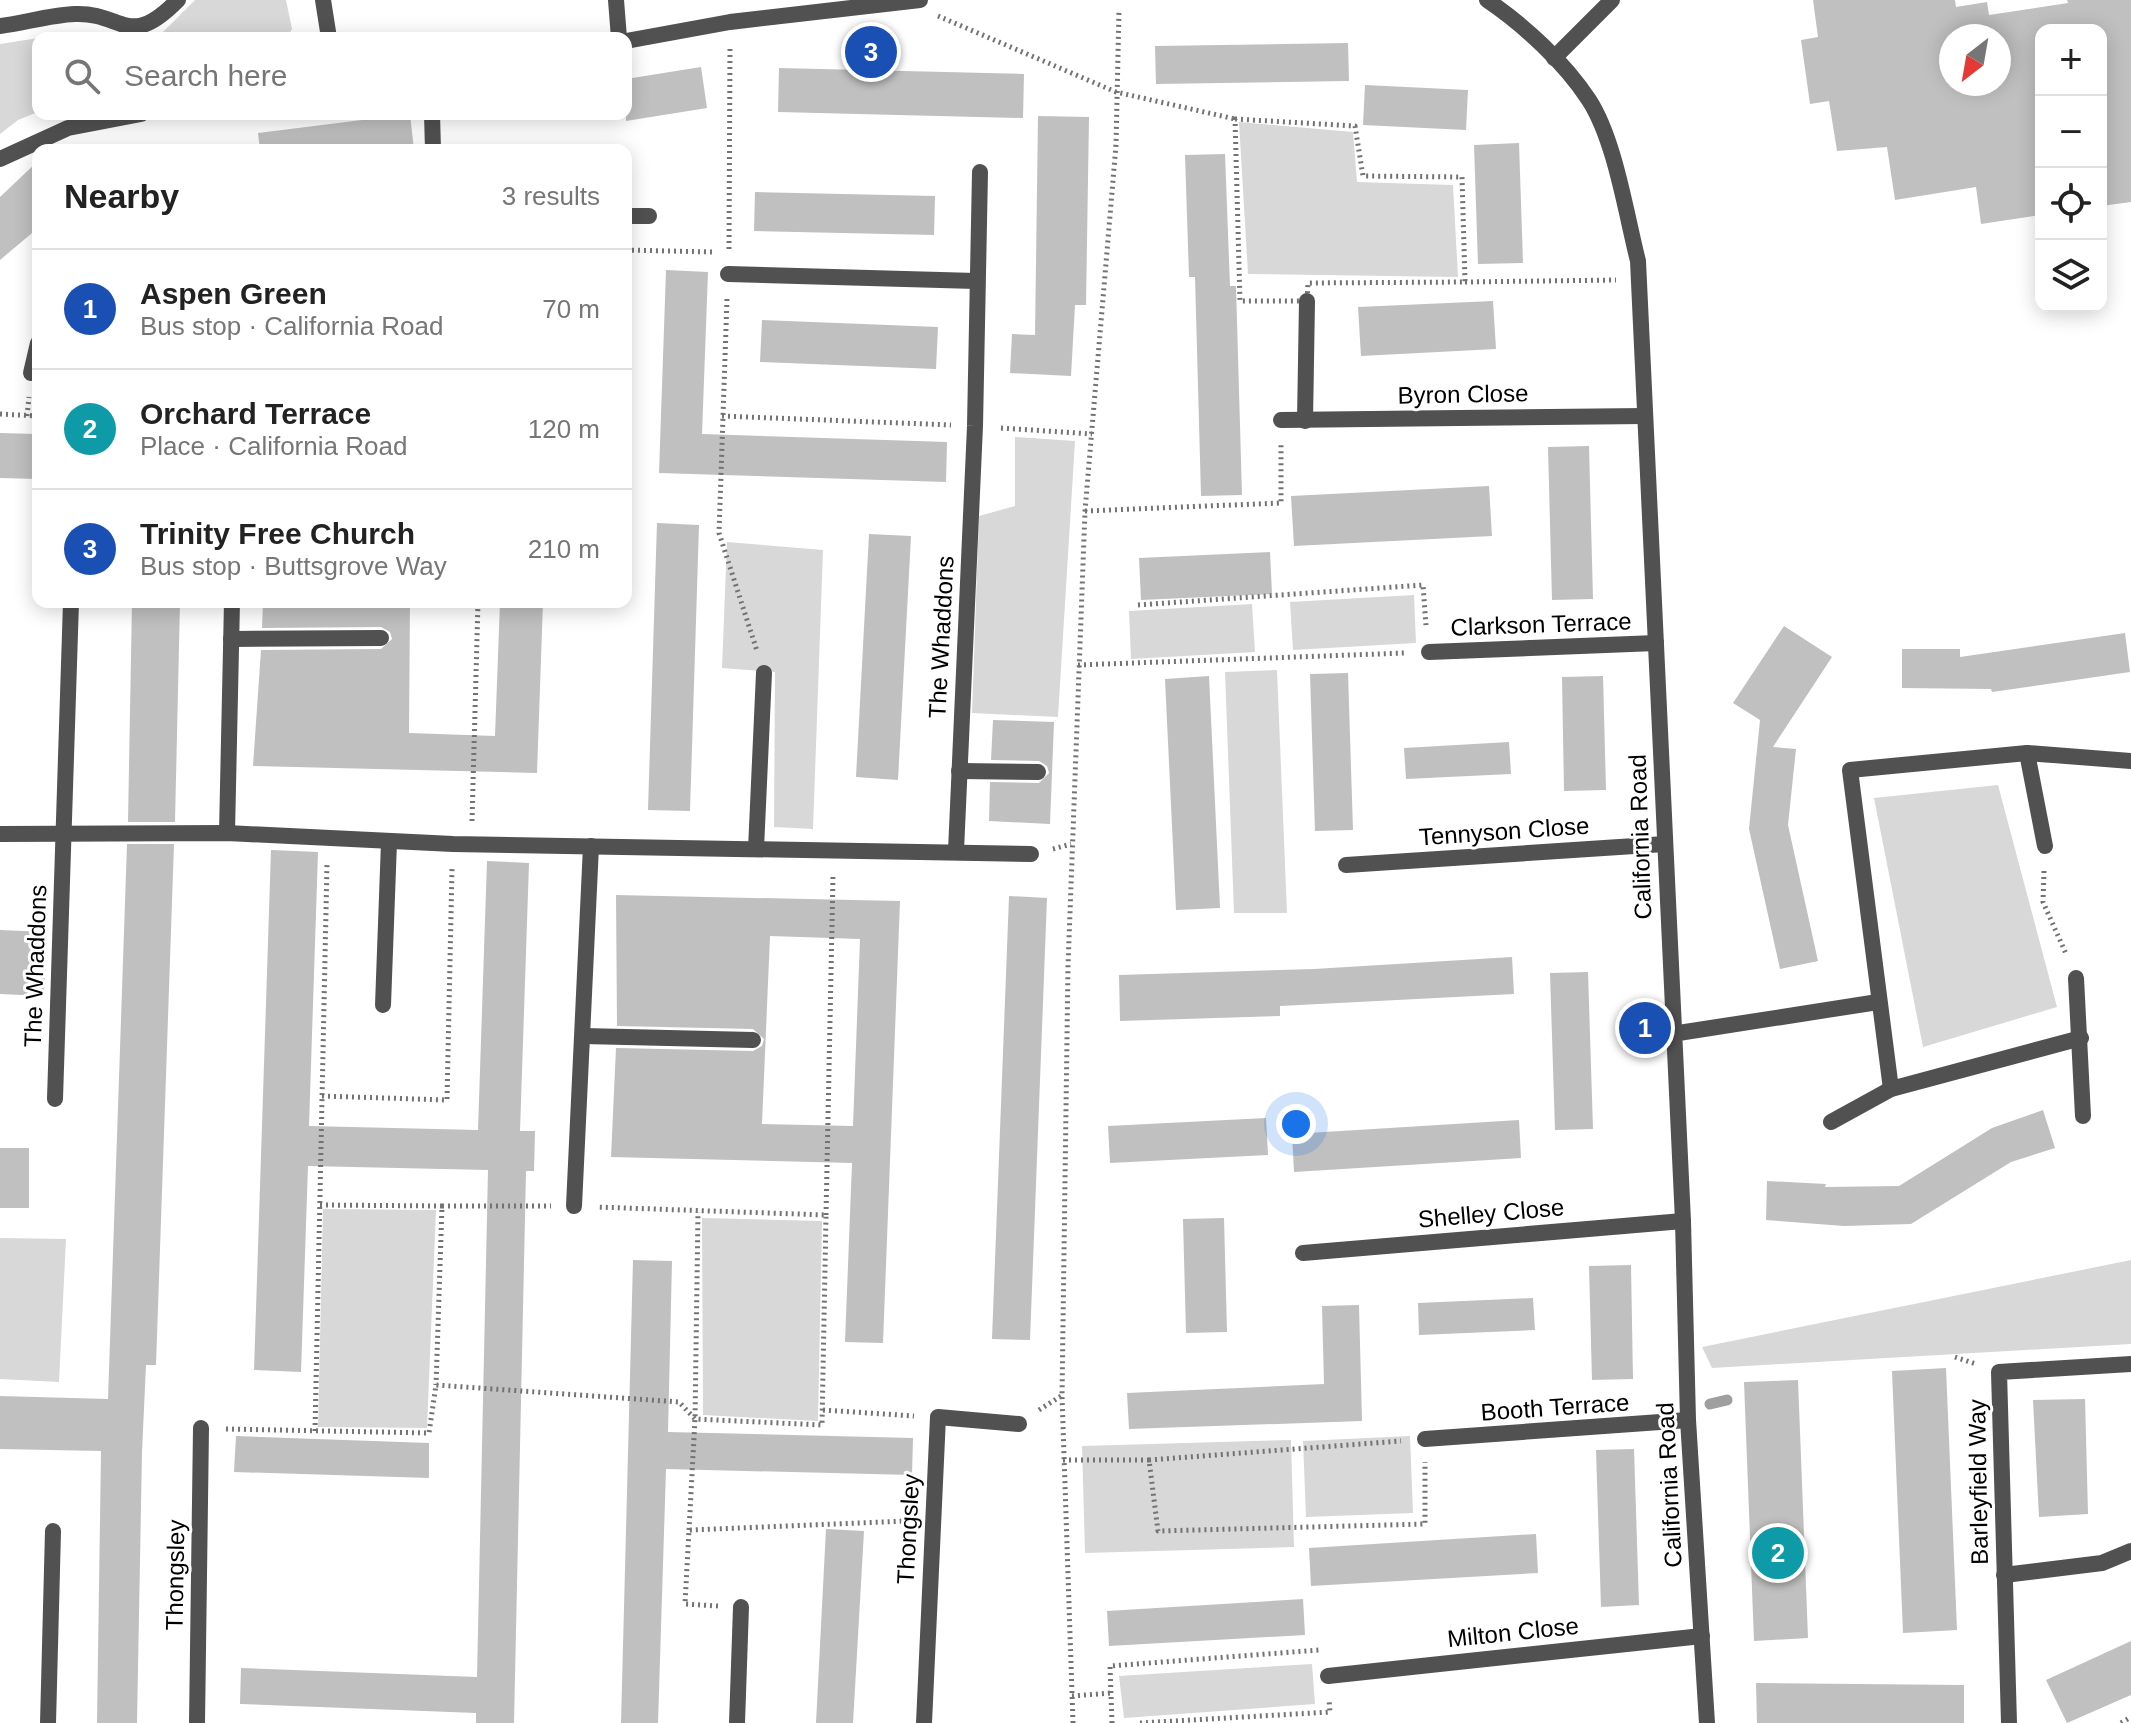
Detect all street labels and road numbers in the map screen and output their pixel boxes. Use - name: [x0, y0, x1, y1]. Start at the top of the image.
- street label: Byron Close: [1397, 379, 1529, 409]
- street label: The Whaddons: [923, 555, 959, 719]
- street label: Clarkson Terrace: [1450, 607, 1632, 641]
- street label: California Road: [1624, 754, 1656, 920]
- street label: Tennyson Close: [1418, 812, 1590, 850]
- street label: The Whaddons: [19, 884, 51, 1048]
- street label: Shelley Close: [1417, 1193, 1565, 1233]
- street label: Booth Terrace: [1480, 1388, 1630, 1426]
- street label: Barleyfield Way: [1963, 1399, 1993, 1565]
- street label: California Road: [1651, 1402, 1687, 1568]
- street label: Thongsley: [892, 1473, 924, 1585]
- street label: Thongsley: [161, 1519, 189, 1631]
- street label: Milton Close: [1446, 1612, 1580, 1652]

